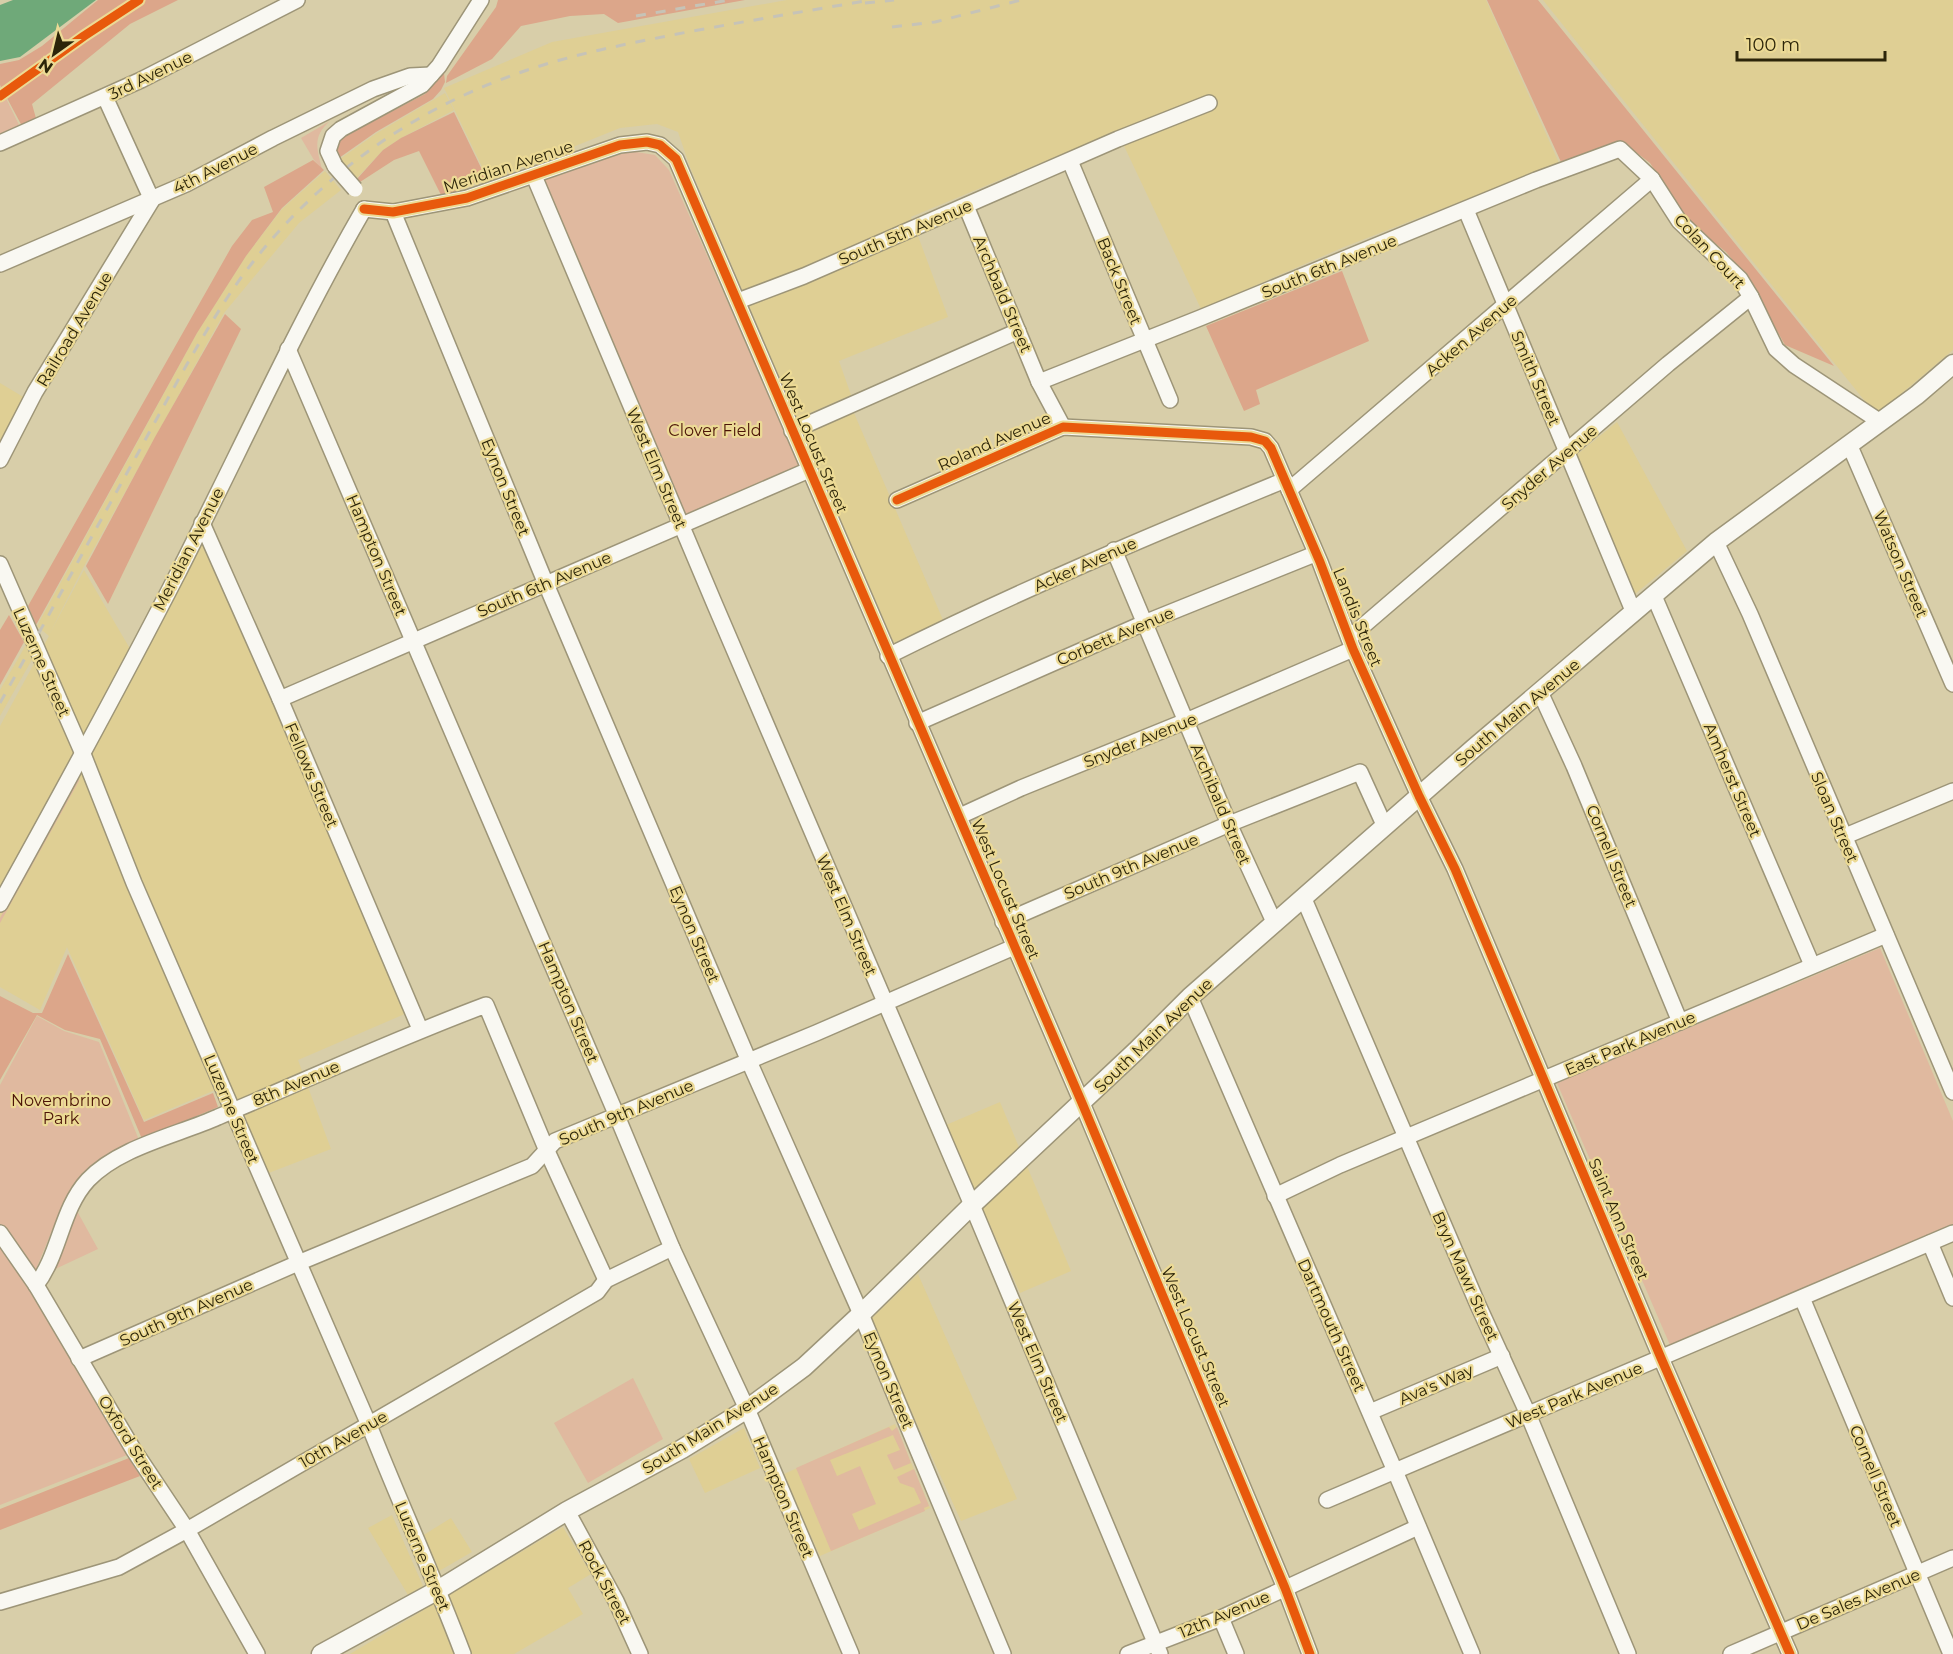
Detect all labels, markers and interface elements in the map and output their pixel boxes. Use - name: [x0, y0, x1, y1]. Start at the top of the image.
- north arrow: [24, 24, 84, 84]
- scale bar: [1737, 24, 1886, 62]
- text: 100 m: [1746, 34, 1800, 56]
- street label: 3rd Avenue: [105, 47, 195, 104]
- text: N: [35, 55, 57, 78]
- street label: Meridian Avenue: [441, 136, 576, 196]
- street label: 4th Avenue: [170, 139, 261, 198]
- street label: South 5th Avenue: [836, 196, 975, 269]
- street label: Colan Court: [1670, 210, 1749, 293]
- street label: South 6th Avenue: [1259, 231, 1399, 302]
- street label: Archbald Street: [969, 233, 1036, 356]
- street label: Back Street: [1093, 235, 1146, 328]
- street label: Railroad Avenue: [33, 268, 116, 390]
- street label: Acken Avenue: [1422, 291, 1521, 380]
- street label: Smith Street: [1507, 328, 1564, 429]
- street label: West Locust Street: [775, 370, 852, 517]
- street label: West Elm Street: [622, 405, 691, 532]
- street label: Roland Avenue: [935, 408, 1054, 475]
- park label: Clover Field: [668, 421, 762, 440]
- street label: Snyder Avenue: [1498, 421, 1601, 514]
- street label: Eynon Street: [477, 436, 534, 539]
- street label: Meridian Avenue: [149, 485, 228, 614]
- street label: Hampton Street: [342, 492, 411, 619]
- street label: Watson Street: [1870, 508, 1932, 621]
- street label: Acker Avenue: [1031, 533, 1139, 596]
- street label: South 6th Avenue: [474, 548, 614, 621]
- street label: Landis Street: [1329, 565, 1386, 670]
- street label: Corbett Avenue: [1054, 603, 1177, 670]
- street label: Luzerne Street: [9, 605, 74, 720]
- street label: South Main Avenue: [1451, 655, 1583, 770]
- street label: Snyder Avenue: [1081, 709, 1200, 772]
- street label: Fellows Street: [281, 720, 342, 831]
- street label: Amherst Street: [1700, 720, 1765, 841]
- street label: Archibald Street: [1186, 741, 1255, 868]
- street label: Sloan Street: [1807, 769, 1862, 866]
- street label: Cornell Street: [1582, 802, 1641, 911]
- street label: West Locust Street: [967, 816, 1044, 963]
- street label: South 9th Avenue: [1061, 830, 1201, 903]
- street label: West Elm Street: [812, 852, 881, 979]
- street label: Eynon Street: [666, 883, 724, 986]
- street label: Hampton Street: [534, 939, 603, 1066]
- street label: South Main Avenue: [1090, 974, 1216, 1097]
- street label: East Park Avenue: [1562, 1007, 1698, 1079]
- street label: Luzerne Street: [200, 1052, 263, 1167]
- street label: 8th Avenue: [250, 1057, 342, 1110]
- street label: South 9th Avenue: [556, 1076, 696, 1149]
- park label: Novembrino Park: [11, 1091, 111, 1128]
- street label: Saint Ann Street: [1584, 1155, 1653, 1284]
- street label: Bryn Mawr Street: [1428, 1209, 1503, 1344]
- street label: Dartmouth Street: [1294, 1256, 1370, 1395]
- street label: West Locust Street: [1157, 1264, 1234, 1411]
- street label: South 9th Avenue: [117, 1275, 256, 1350]
- street label: West Elm Street: [1003, 1299, 1072, 1426]
- street label: Eynon Street: [860, 1329, 918, 1432]
- street label: West Park Avenue: [1503, 1358, 1645, 1433]
- street label: Ava's Way: [1396, 1360, 1476, 1409]
- street label: South Main Avenue: [639, 1379, 782, 1478]
- street label: Oxford Street: [94, 1392, 167, 1493]
- street label: 10th Avenue: [296, 1407, 391, 1472]
- street label: Cornell Street: [1846, 1422, 1906, 1531]
- street label: Hampton Street: [749, 1434, 818, 1561]
- street label: Luzerne Street: [391, 1499, 454, 1614]
- street label: Rock Street: [574, 1537, 635, 1628]
- street label: De Sales Avenue: [1793, 1565, 1923, 1634]
- street label: 12th Avenue: [1176, 1587, 1272, 1642]

